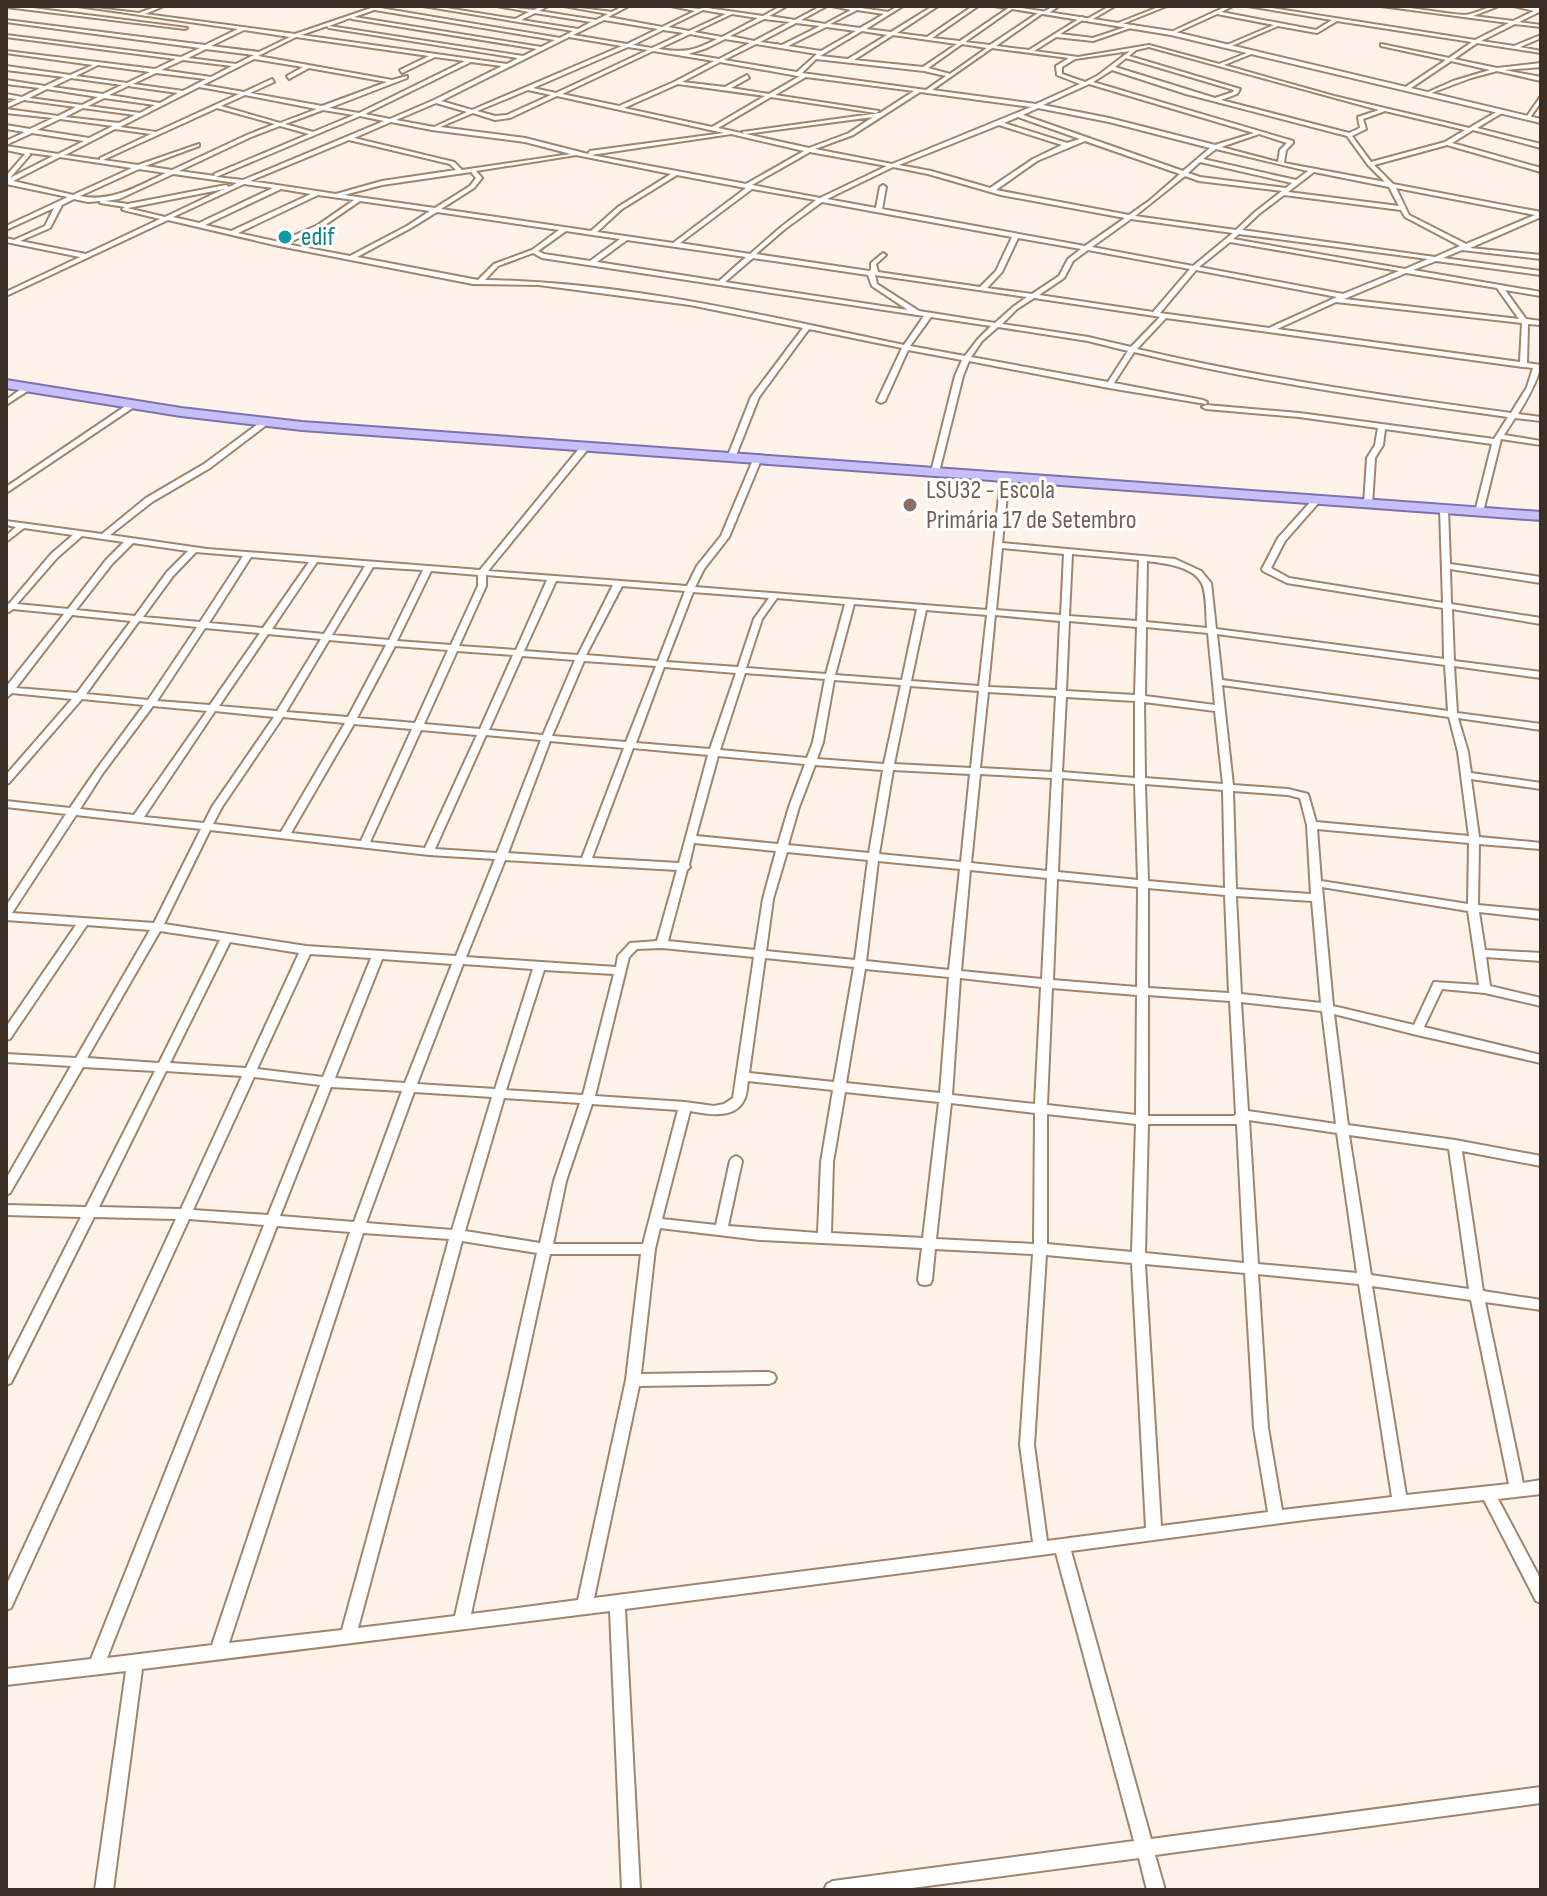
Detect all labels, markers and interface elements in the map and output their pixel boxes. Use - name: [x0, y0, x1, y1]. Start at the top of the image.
- place label: edif: [301, 222, 335, 253]
- marker: edif: [276, 228, 294, 246]
- place label: LSU32 - Escola Primária 17 de Setembro: [926, 475, 1136, 536]
- marker: LSU32 - Escola Primária 17 de Setembro: [901, 496, 919, 514]

